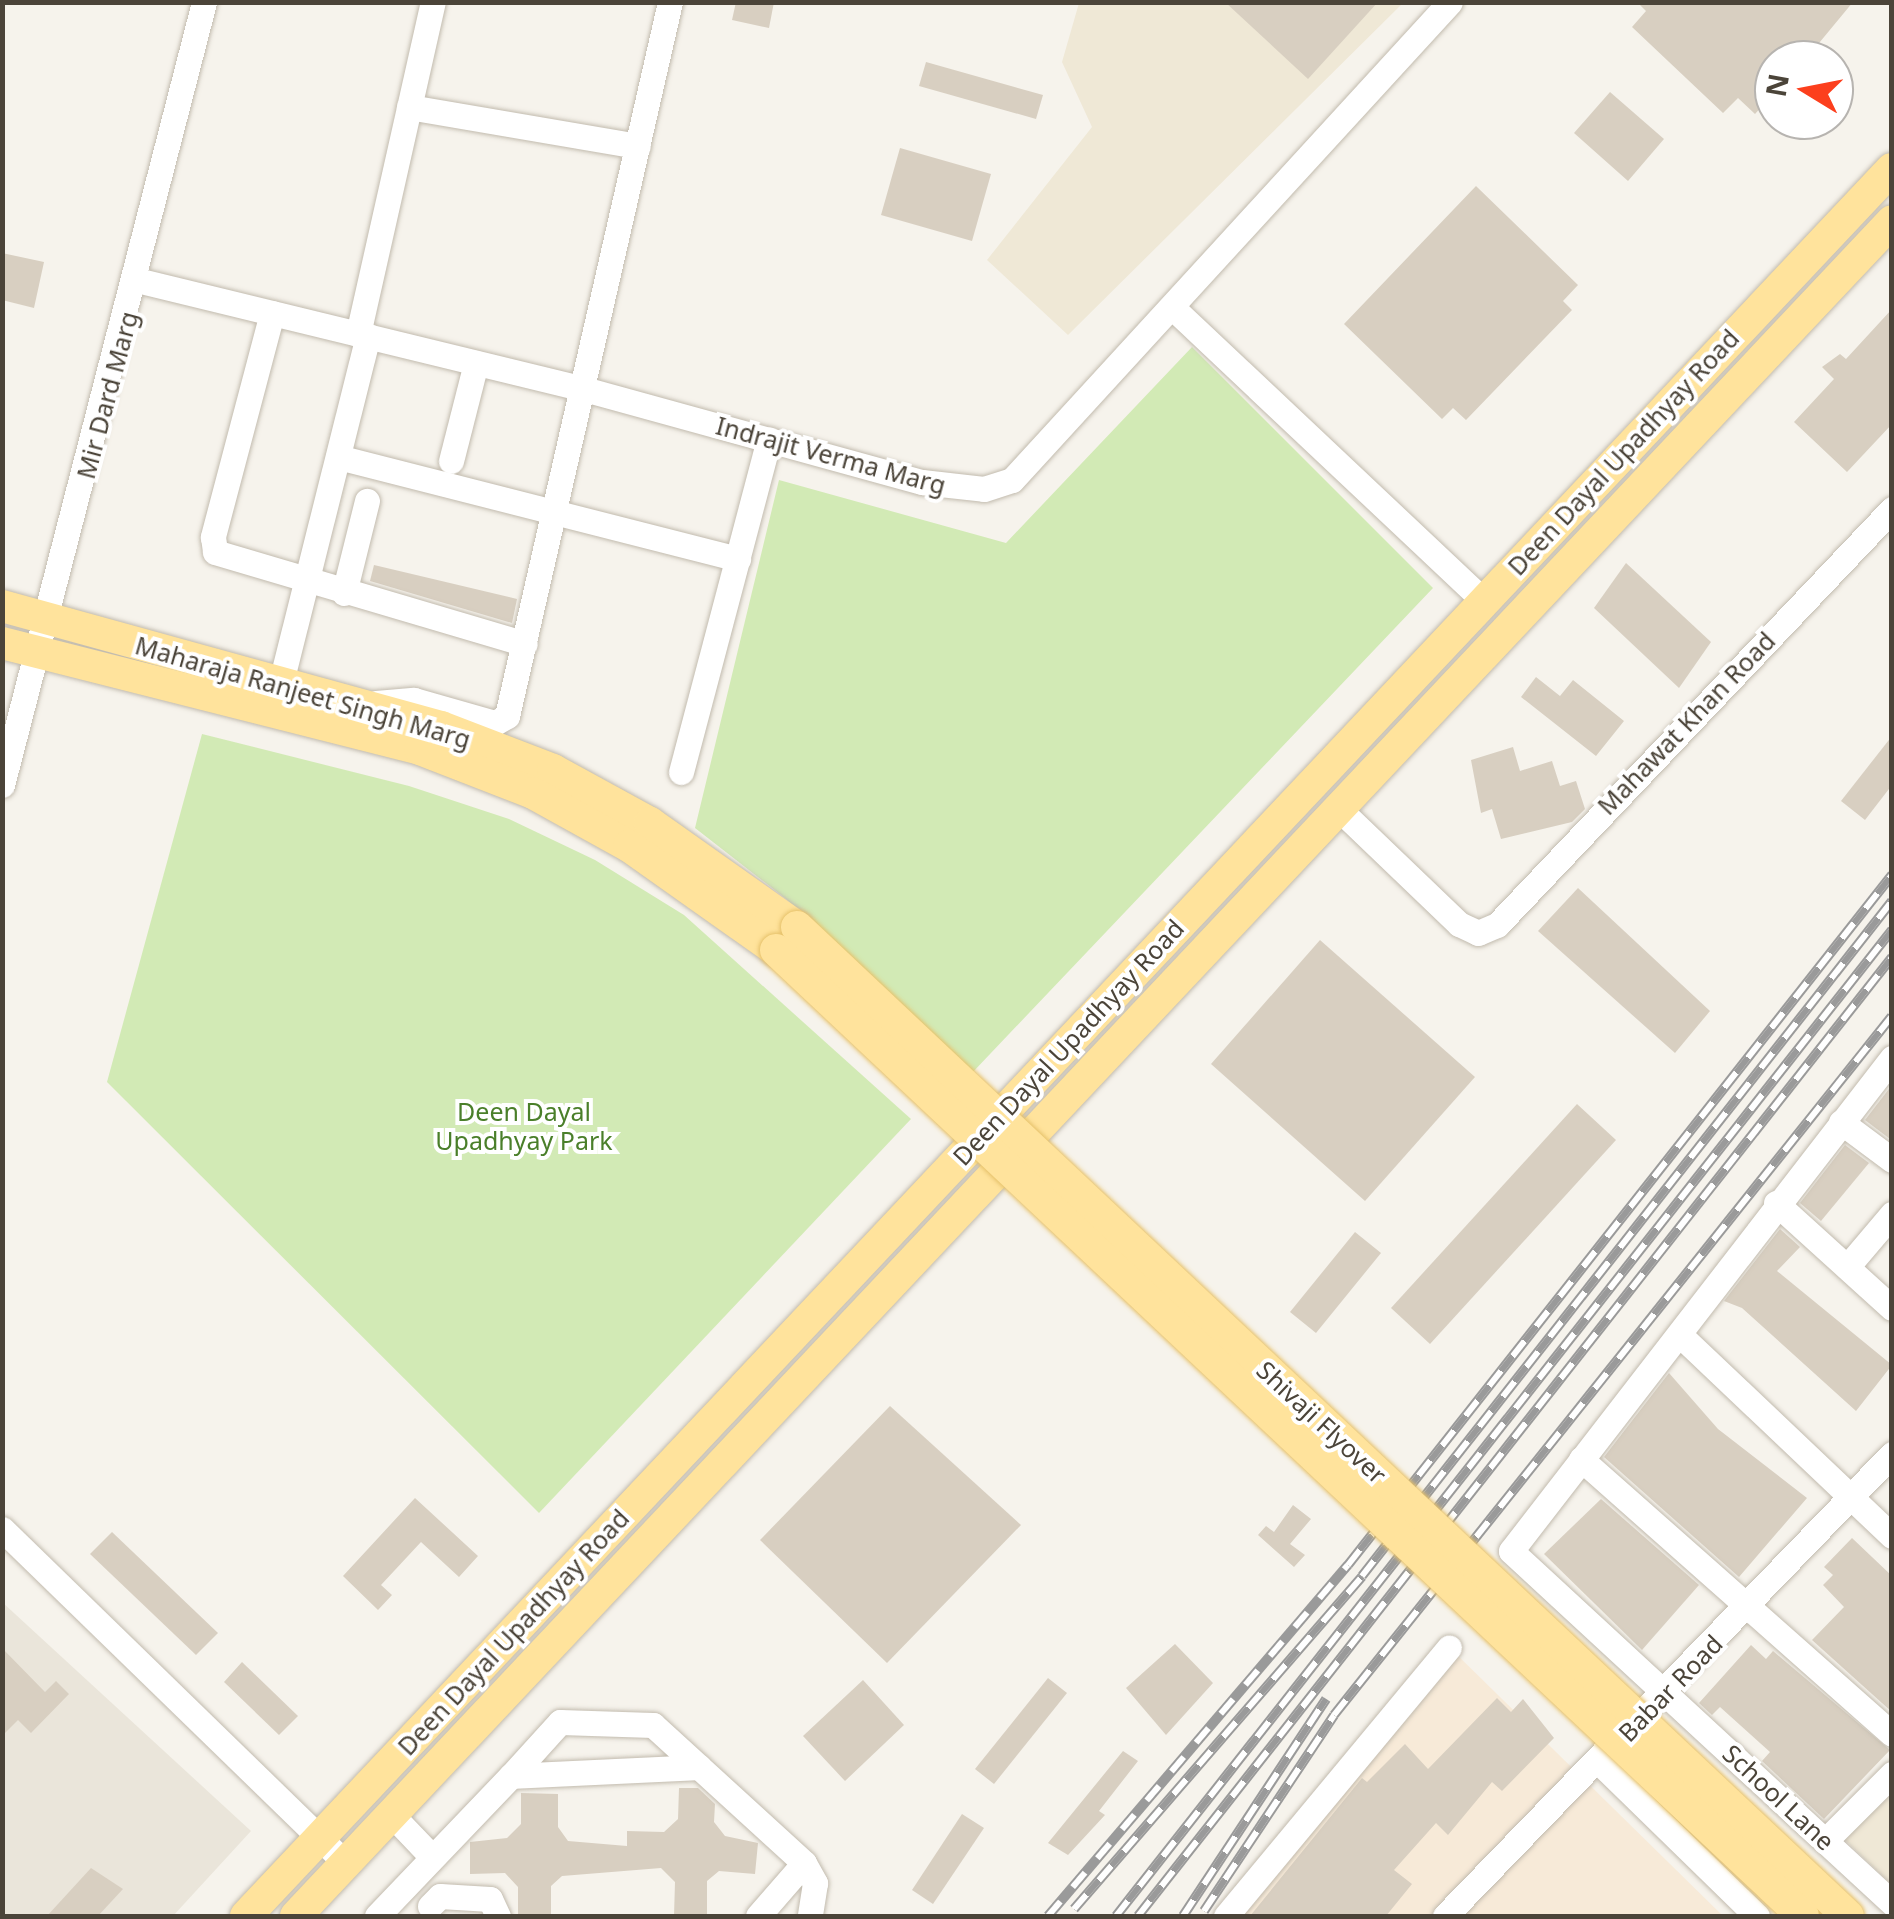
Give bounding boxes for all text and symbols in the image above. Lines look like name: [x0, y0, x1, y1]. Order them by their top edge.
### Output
north arrow: [1754, 40, 1854, 140]
text: N: [1756, 71, 1797, 100]
street label: Mir Dard Marg: [70, 308, 144, 482]
street label: Deen Dayal Upadhyay Road: [1501, 323, 1745, 581]
street label: Indrajit Verma Marg: [713, 410, 949, 500]
street label: Mahawat Khan Road: [1591, 625, 1781, 821]
street label: Maharaja Ranjeet Singh Marg: [132, 630, 474, 754]
street label: Deen Dayal Upadhyay Road: [946, 913, 1190, 1171]
park label: Deen Dayal Upadhyay Park: [435, 1097, 613, 1156]
street label: Shivaji Flyover: [1251, 1355, 1393, 1489]
street label: Deen Dayal Upadhyay Road: [391, 1503, 635, 1761]
street label: Babar Road: [1612, 1628, 1728, 1748]
street label: School Lane: [1717, 1738, 1841, 1856]

